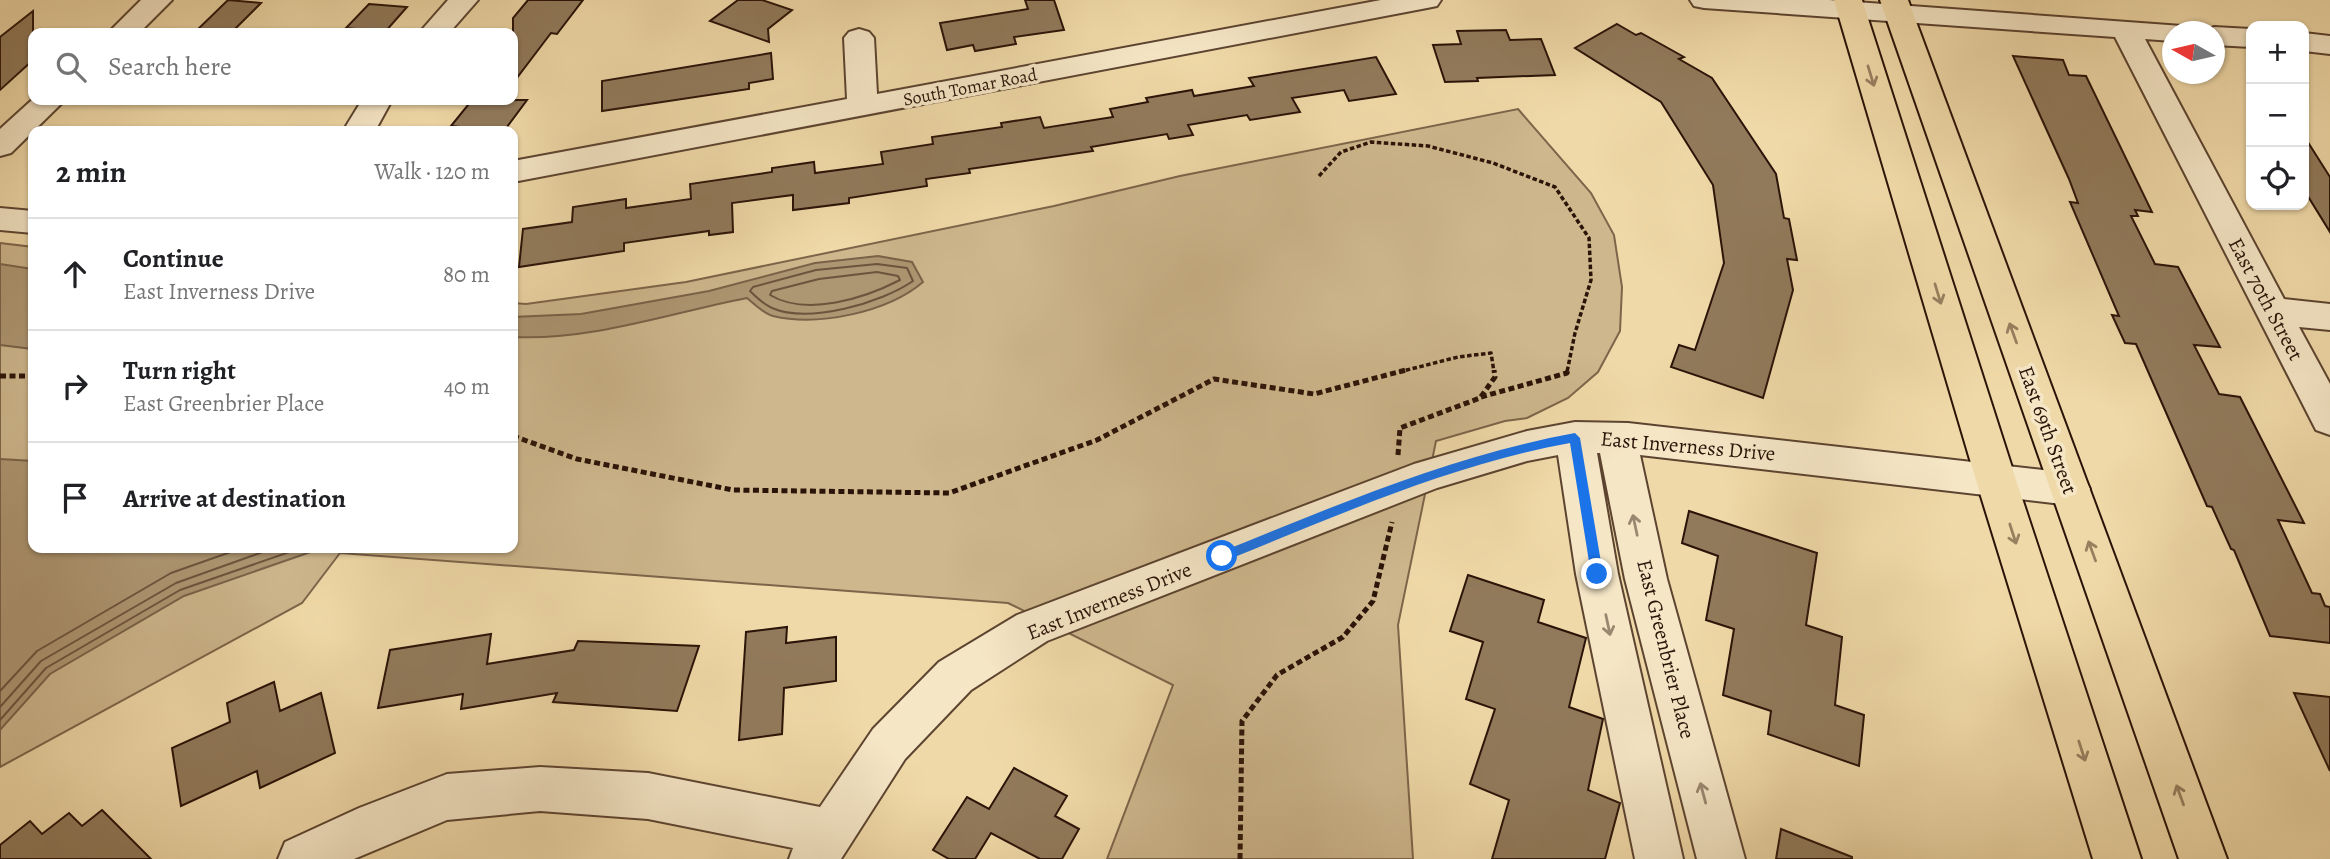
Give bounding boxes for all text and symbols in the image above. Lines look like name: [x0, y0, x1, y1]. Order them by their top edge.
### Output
north arrow: [2162, 21, 2225, 84]
map controls: [2246, 21, 2309, 210]
button: +: [2246, 21, 2309, 84]
search box: [28, 28, 518, 105]
icon: search: [52, 48, 90, 86]
text: Search here: [108, 49, 232, 84]
street label: South Tomar Road: [901, 62, 1039, 112]
one-way arrow: [1866, 65, 1879, 87]
button: −: [2246, 84, 2309, 147]
button: locate: [2246, 147, 2309, 210]
text: 2 min: [56, 152, 126, 192]
text: Walk · 120 m: [374, 156, 490, 187]
street label: East 70th Street: [2222, 233, 2310, 365]
text: Continue: [123, 241, 224, 276]
icon: ahead: [56, 255, 94, 293]
text: 80 m: [443, 259, 490, 290]
text: East Inverness Drive: [123, 276, 315, 307]
one-way arrow: [1933, 282, 1946, 304]
one-way arrow: [2006, 322, 2018, 344]
text: Turn right: [123, 353, 236, 388]
street label: East 69th Street: [2012, 362, 2084, 498]
icon: right: [56, 367, 94, 405]
text: 40 m: [444, 371, 490, 402]
text: East Greenbrier Place: [123, 388, 324, 419]
street label: East Inverness Drive: [1599, 424, 1777, 468]
icon: arrive: [56, 479, 94, 517]
text: Arrive at destination: [123, 481, 346, 516]
one-way arrow: [1628, 514, 1641, 537]
one-way arrow: [2008, 523, 2020, 545]
route start: [1206, 540, 1237, 571]
one-way arrow: [2085, 540, 2097, 562]
street label: East Inverness Drive: [1022, 555, 1196, 647]
street label: East Greenbrier Place: [1630, 556, 1702, 742]
route end: [1581, 558, 1612, 589]
one-way arrow: [1602, 613, 1615, 636]
one-way arrow: [2077, 740, 2090, 762]
one-way arrow: [1696, 782, 1709, 805]
one-way arrow: [2173, 784, 2185, 806]

